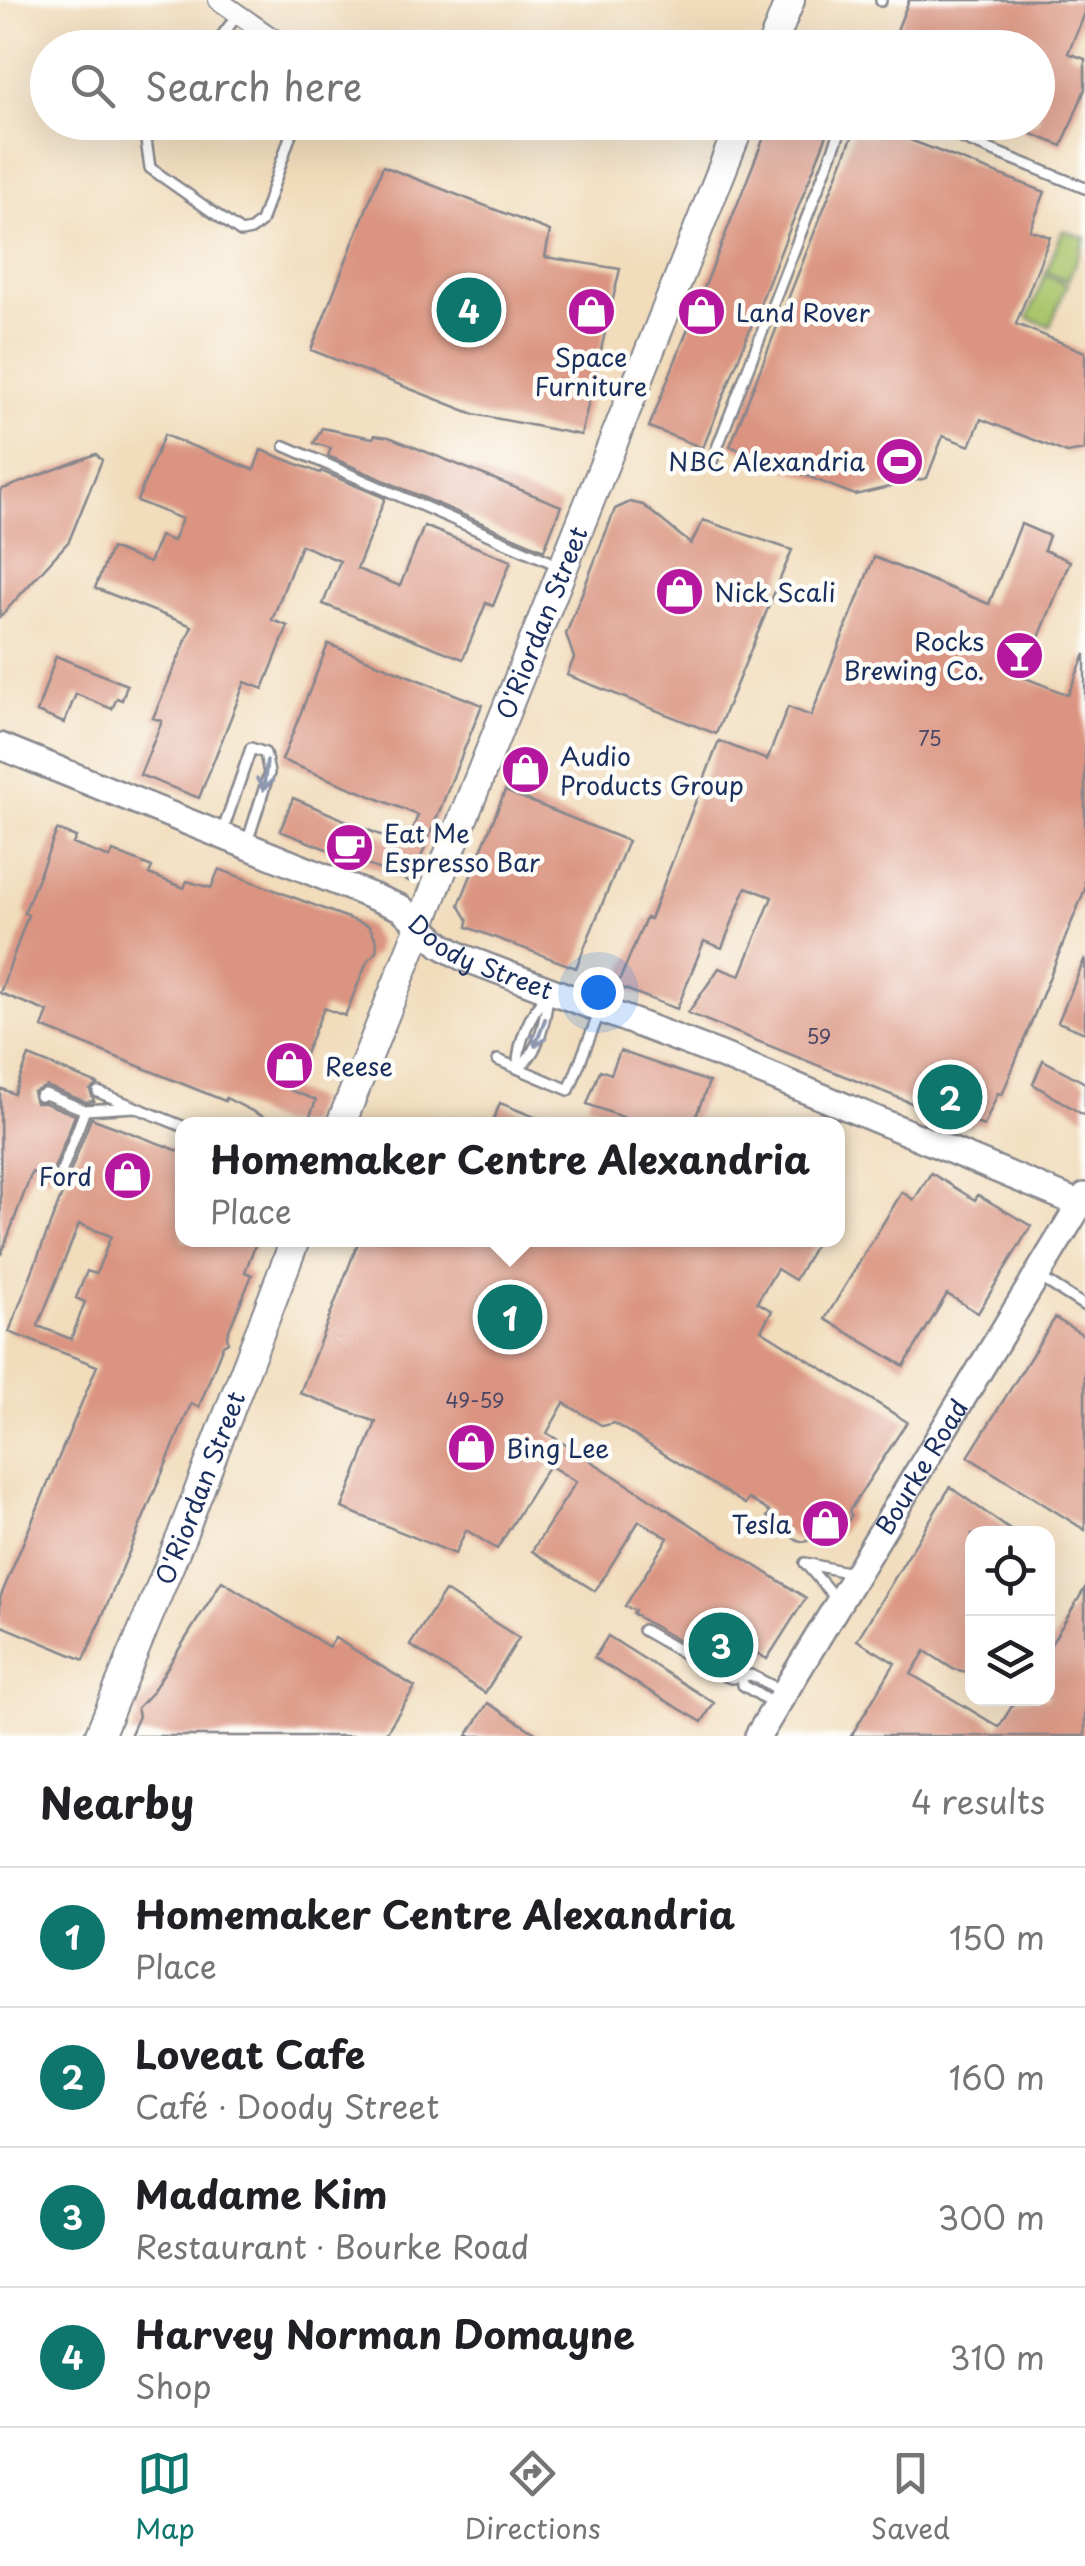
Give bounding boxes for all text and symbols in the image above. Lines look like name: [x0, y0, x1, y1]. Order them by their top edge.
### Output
search box: [30, 30, 1055, 140]
text: Search here: [145, 57, 362, 114]
icon: search: [65, 58, 120, 113]
pin: 4: [436, 272, 502, 348]
shop icon: Space Furniture: [565, 285, 617, 337]
shop icon: Land Rover: [675, 286, 727, 338]
place label: Land Rover: [736, 293, 870, 331]
place label: Space Furniture: [535, 338, 647, 405]
sports icon: NBC Alexandria: [874, 435, 926, 487]
place label: NBC Alexandria: [668, 442, 865, 480]
street label: O'Riordan Street: [486, 520, 597, 725]
shop icon: Nick Scali: [653, 566, 705, 618]
place label: Nick Scali: [714, 573, 836, 611]
place label: Rocks Brewing Co.: [843, 622, 984, 689]
bar icon: Rocks Brewing Co.: [993, 629, 1045, 681]
house number: 75: [918, 723, 942, 753]
place label: Audio Products Group: [560, 737, 744, 804]
shop icon: Audio Products Group: [499, 744, 551, 796]
one-way arrow: [255, 759, 274, 792]
place label: Eat Me Espresso Bar: [384, 814, 541, 881]
cafe icon: Eat Me Espresso Bar: [323, 821, 375, 873]
street label: Doody Street: [400, 905, 559, 1009]
your location: [573, 967, 624, 1018]
one-way arrow: [530, 1016, 548, 1047]
house number: 59: [807, 1021, 831, 1051]
shop icon: Reese: [264, 1040, 316, 1092]
place label: Reese: [325, 1047, 393, 1085]
pin: 2: [918, 1060, 982, 1134]
popup: [175, 1117, 845, 1247]
text: Homemaker Centre Alexandria: [210, 1130, 810, 1187]
shop icon: Ford: [101, 1150, 153, 1202]
place label: Ford: [38, 1157, 92, 1195]
text: Place: [210, 1187, 292, 1235]
pin: 1: [478, 1280, 542, 1354]
house number: 49-59: [445, 1385, 505, 1415]
street label: O'Riordan Street: [145, 1386, 254, 1590]
street label: Bourke Road: [865, 1391, 977, 1542]
shop icon: Bing Lee: [445, 1422, 497, 1474]
place label: Bing Lee: [506, 1429, 609, 1467]
shop icon: Tesla: [800, 1498, 852, 1550]
place label: Tesla: [732, 1505, 791, 1543]
map controls: [965, 1526, 1055, 1706]
button: locate: [965, 1526, 1055, 1616]
pin: 3: [688, 1608, 754, 1682]
button: layers: [965, 1616, 1055, 1706]
text: Nearby: [40, 1770, 194, 1833]
text: 4 results: [911, 1777, 1045, 1825]
text: Homemaker Centre Alexandria: [135, 1885, 735, 1942]
text: 1: [65, 1913, 80, 1961]
text: 150 m: [949, 1913, 1045, 1961]
text: Place: [135, 1942, 217, 1990]
text: Loveat Cafe: [135, 2025, 365, 2082]
text: 2: [61, 2053, 84, 2101]
text: 160 m: [949, 2053, 1045, 2101]
text: Café · Doody Street: [135, 2082, 439, 2130]
text: Madame Kim: [135, 2165, 387, 2222]
text: 3: [62, 2193, 83, 2241]
text: 300 m: [937, 2193, 1045, 2241]
text: Restaurant · Bourke Road: [135, 2222, 530, 2270]
text: Harvey Norman Domayne: [135, 2305, 635, 2362]
text: 4: [62, 2333, 83, 2381]
text: 310 m: [949, 2333, 1045, 2381]
text: Shop: [135, 2362, 212, 2410]
tab: Map: [135, 2446, 195, 2549]
tab: Directions: [465, 2446, 601, 2549]
tab: Saved: [871, 2446, 950, 2549]

